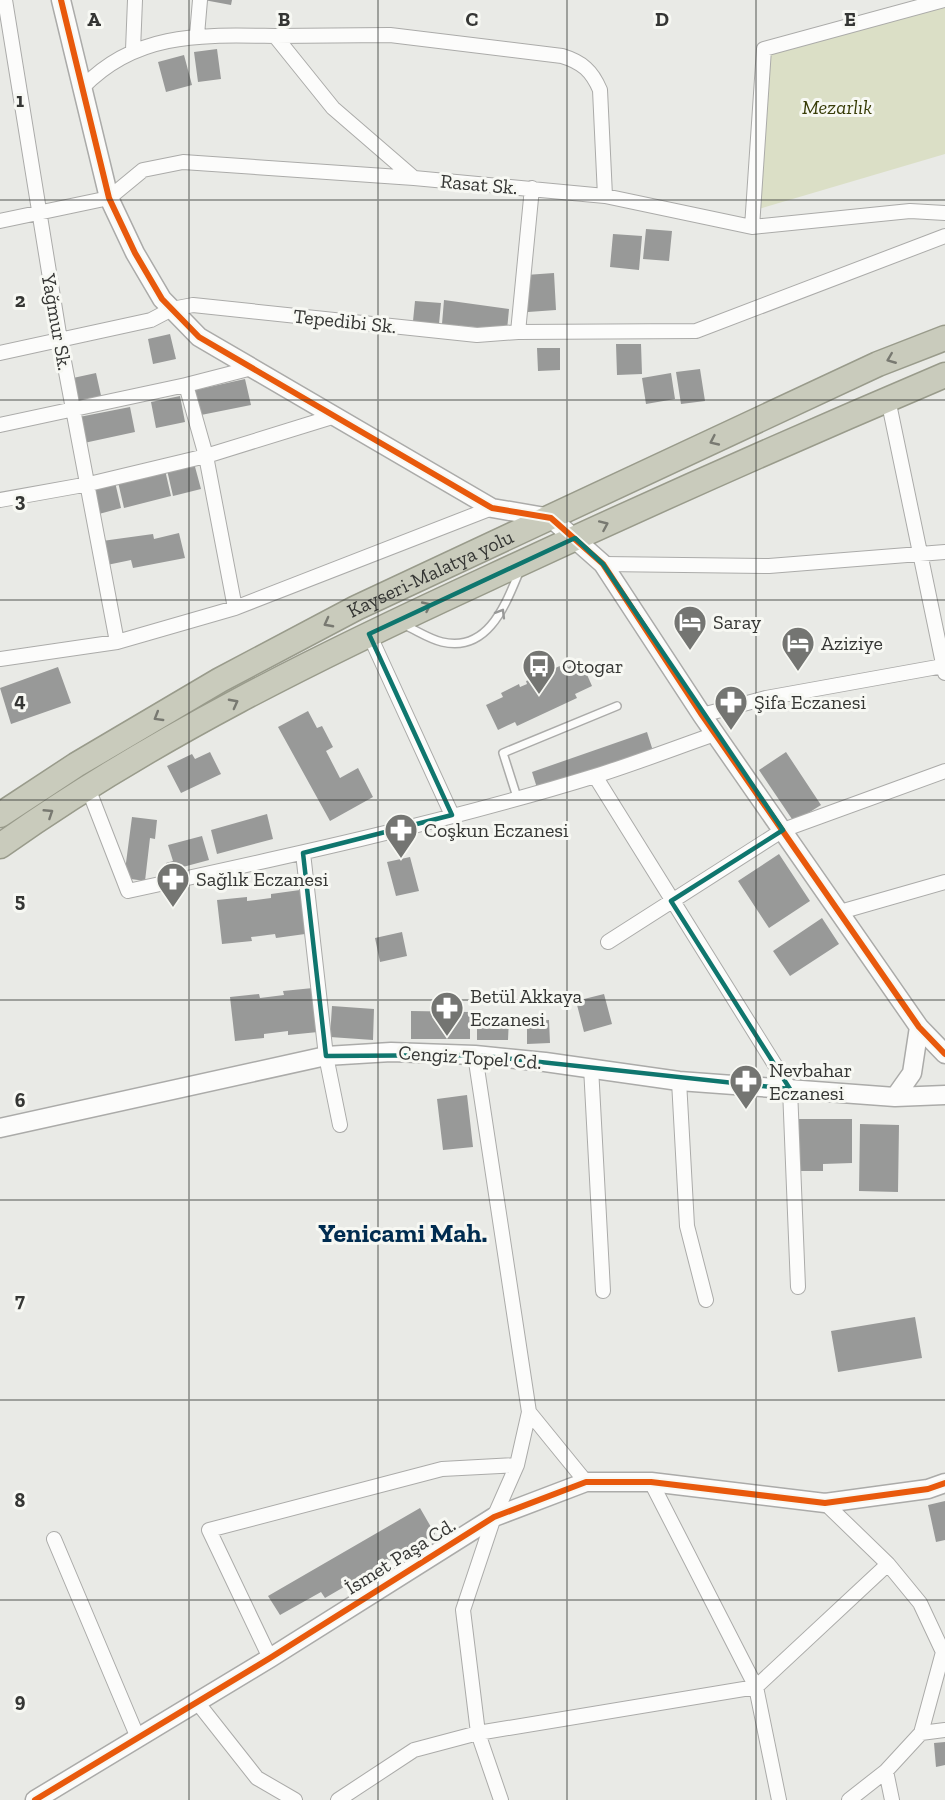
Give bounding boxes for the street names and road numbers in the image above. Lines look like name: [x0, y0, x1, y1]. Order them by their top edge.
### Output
street label: Rasat Sk.: [439, 169, 519, 199]
street label: Yağmur Sk.: [37, 271, 77, 372]
street label: Tepedibi Sk.: [292, 304, 398, 338]
street label: Kayseri-Malatya yolu: [343, 524, 517, 623]
street label: Cengiz Topel Cd.: [398, 1040, 542, 1074]
street label: İsmet Paşa Cd.: [340, 1512, 460, 1600]

